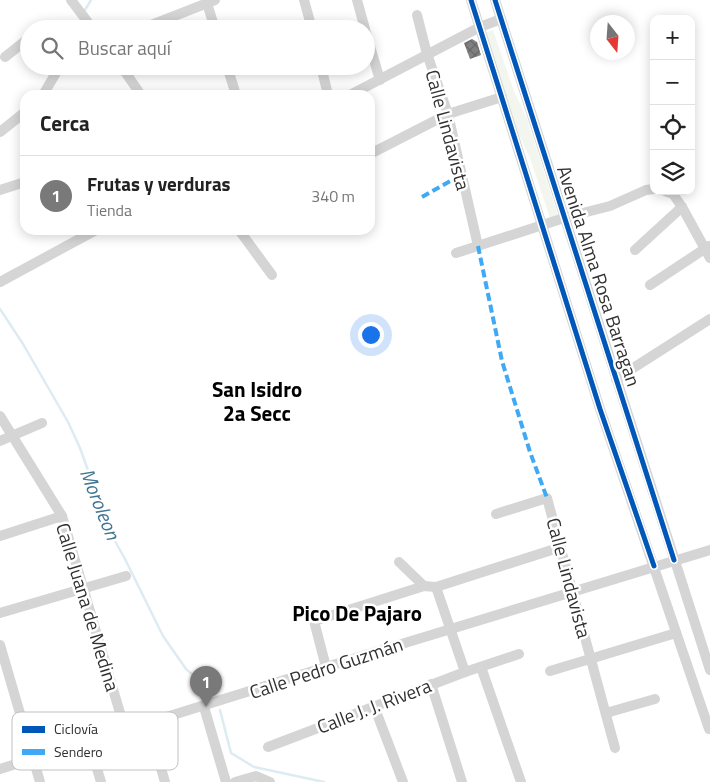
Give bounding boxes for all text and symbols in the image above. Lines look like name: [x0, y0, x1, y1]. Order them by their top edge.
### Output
north arrow: [590, 15, 635, 60]
map controls: [650, 15, 695, 195]
button: +: [650, 15, 695, 60]
search box: [20, 20, 375, 75]
text: Buscar aquí: [78, 33, 171, 62]
icon: search: [38, 34, 66, 62]
button: −: [650, 60, 695, 105]
street label: Calle Lindavista: [418, 66, 479, 194]
button: locate: [650, 105, 695, 150]
text: Cerca: [40, 107, 90, 139]
button: layers: [650, 150, 695, 195]
street label: Avenida Alma Rosa Barragan: [550, 162, 649, 390]
text: Frutas y verduras: [87, 169, 231, 198]
text: 1: [52, 184, 60, 208]
text: 340 m: [311, 184, 355, 208]
text: Tienda: [87, 198, 132, 222]
your location: [358, 322, 384, 348]
district label: San Isidro 2a Secc: [212, 373, 302, 429]
water label: Moroleon: [72, 463, 129, 545]
street label: Calle Lindavista: [539, 514, 600, 642]
street label: Calle Juana de Medina: [49, 519, 128, 695]
district label: Pico De Pajaro: [292, 597, 422, 629]
street label: Calle Pedro Guzmán: [245, 629, 406, 706]
pin: 1: [190, 666, 222, 707]
street label: Calle J. J. Rivera: [312, 670, 436, 741]
legend: [12, 712, 178, 770]
text: Ciclovía: [54, 718, 98, 739]
text: Sendero: [54, 741, 103, 762]

